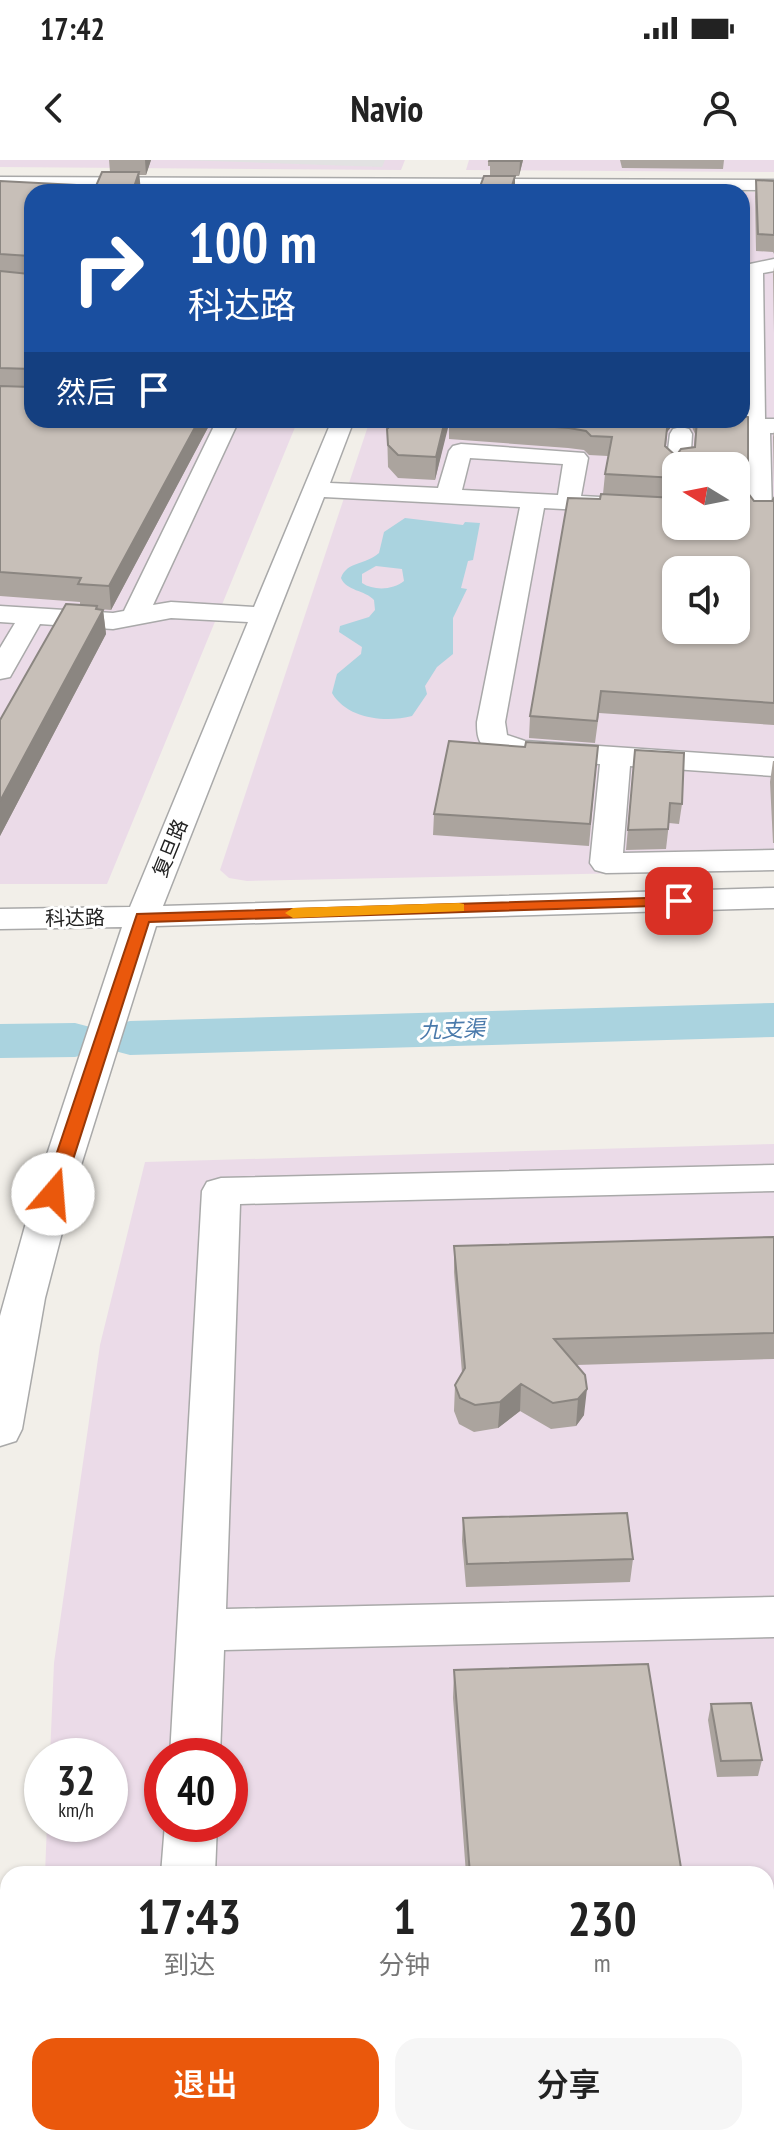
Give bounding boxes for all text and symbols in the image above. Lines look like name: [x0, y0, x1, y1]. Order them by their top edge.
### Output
text: 17:42: [40, 9, 105, 48]
text: Navio: [351, 85, 423, 132]
icon: back: [32, 86, 76, 130]
icon: person: [698, 86, 742, 130]
text: 100 m: [188, 206, 317, 278]
icon: right: [56, 216, 160, 320]
text: 科达路: [188, 281, 296, 328]
icon: arrive: [132, 368, 176, 412]
text: 然后: [56, 372, 116, 411]
north arrow: [662, 452, 750, 540]
map controls: [662, 452, 750, 644]
button: sound: [662, 556, 750, 644]
street label: 复旦路: [147, 815, 193, 881]
pin: [645, 867, 713, 935]
icon: arrive: [657, 879, 701, 923]
street label: 科达路: [45, 904, 105, 932]
water label: 九支渠: [419, 1014, 488, 1044]
position arrow: [11, 1152, 95, 1236]
speed limit sign: 40: [144, 1738, 248, 1842]
text: 32: [57, 1754, 95, 1806]
text: km/h: [58, 1797, 94, 1823]
text: 17:43: [137, 1885, 241, 1947]
text: 1: [393, 1885, 416, 1947]
text: 230: [568, 1887, 637, 1949]
text: m: [594, 1946, 611, 1979]
text: 到达: [163, 1948, 215, 1981]
text: 分钟: [378, 1948, 431, 1981]
button: 退出: [32, 2038, 379, 2130]
button: 分享: [395, 2038, 742, 2130]

